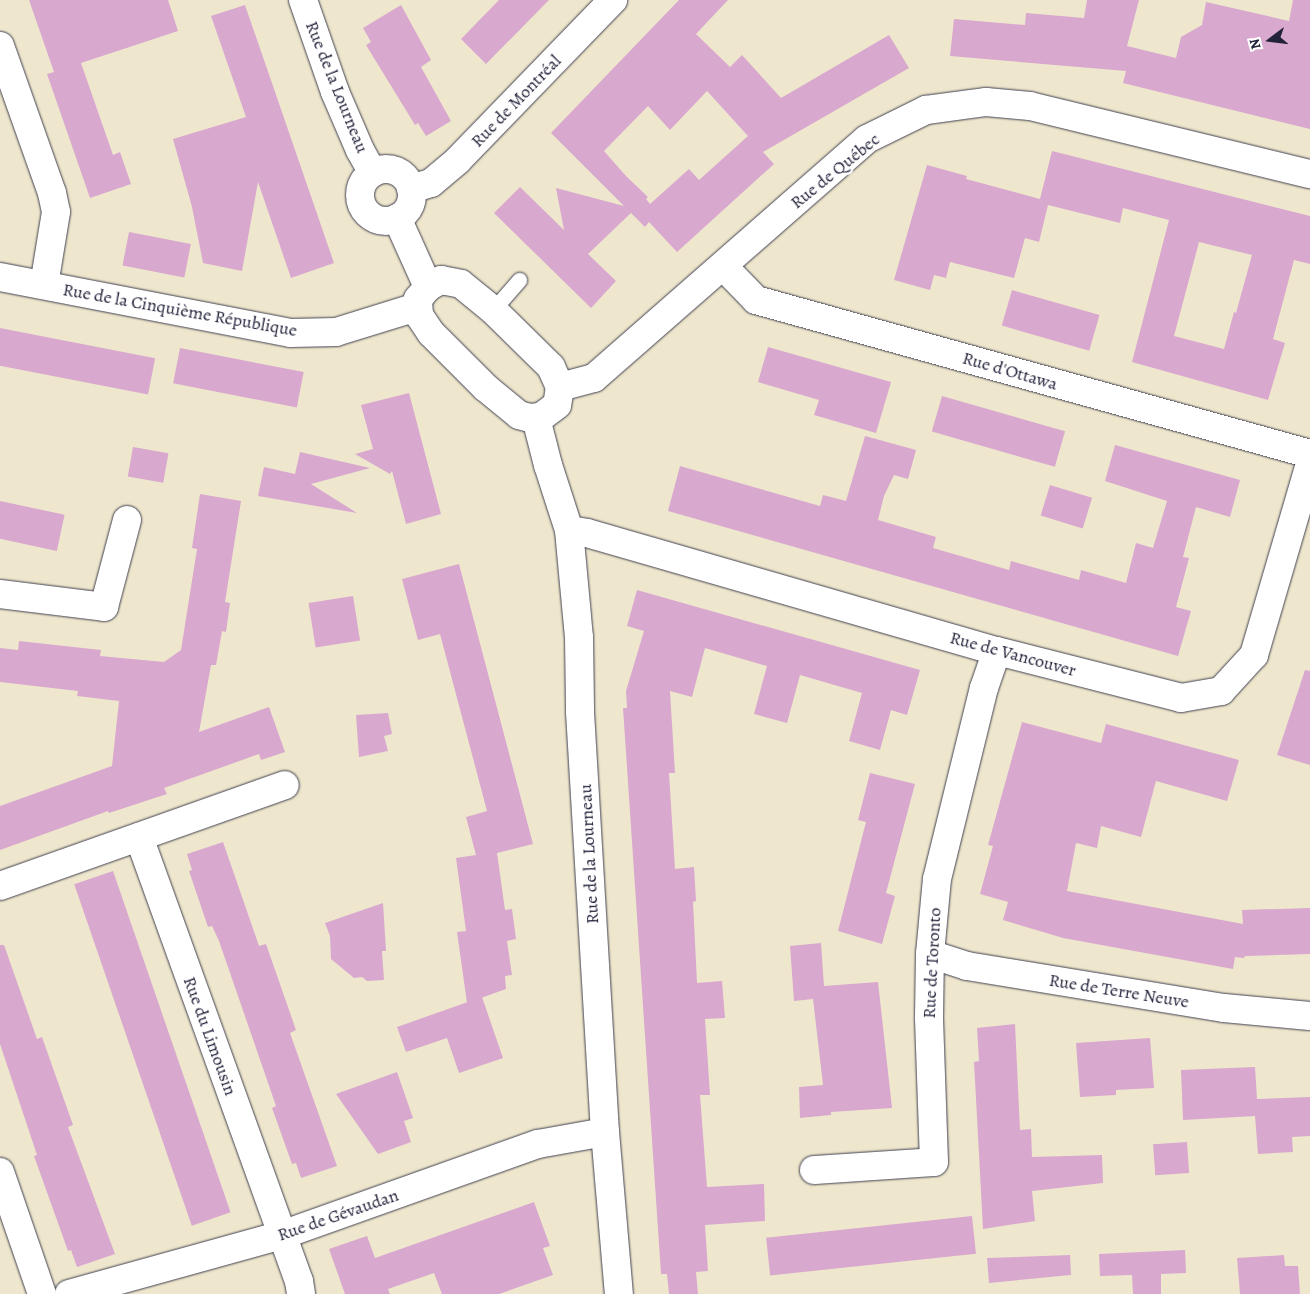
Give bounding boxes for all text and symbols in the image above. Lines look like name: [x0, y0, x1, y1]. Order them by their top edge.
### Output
north arrow: [1245, 15, 1295, 65]
street label: Rue de la Lourneau: [301, 18, 373, 156]
text: N: [1245, 37, 1266, 51]
street label: Rue de Montréal: [466, 50, 566, 152]
street label: Rue de Québec: [786, 129, 884, 213]
street label: Rue de la Cinquième République: [61, 279, 299, 341]
street label: Rue d'Ottawa: [960, 347, 1060, 395]
street label: Rue de Vancouver: [948, 627, 1078, 681]
street label: Rue de la Lourneau: [575, 783, 603, 925]
street label: Rue de Toronto: [918, 907, 946, 1019]
street label: Rue de Terre Neuve: [1048, 969, 1190, 1013]
street label: Rue du Limousin: [179, 974, 241, 1098]
street label: Rue de Gévaudan: [275, 1184, 401, 1246]

